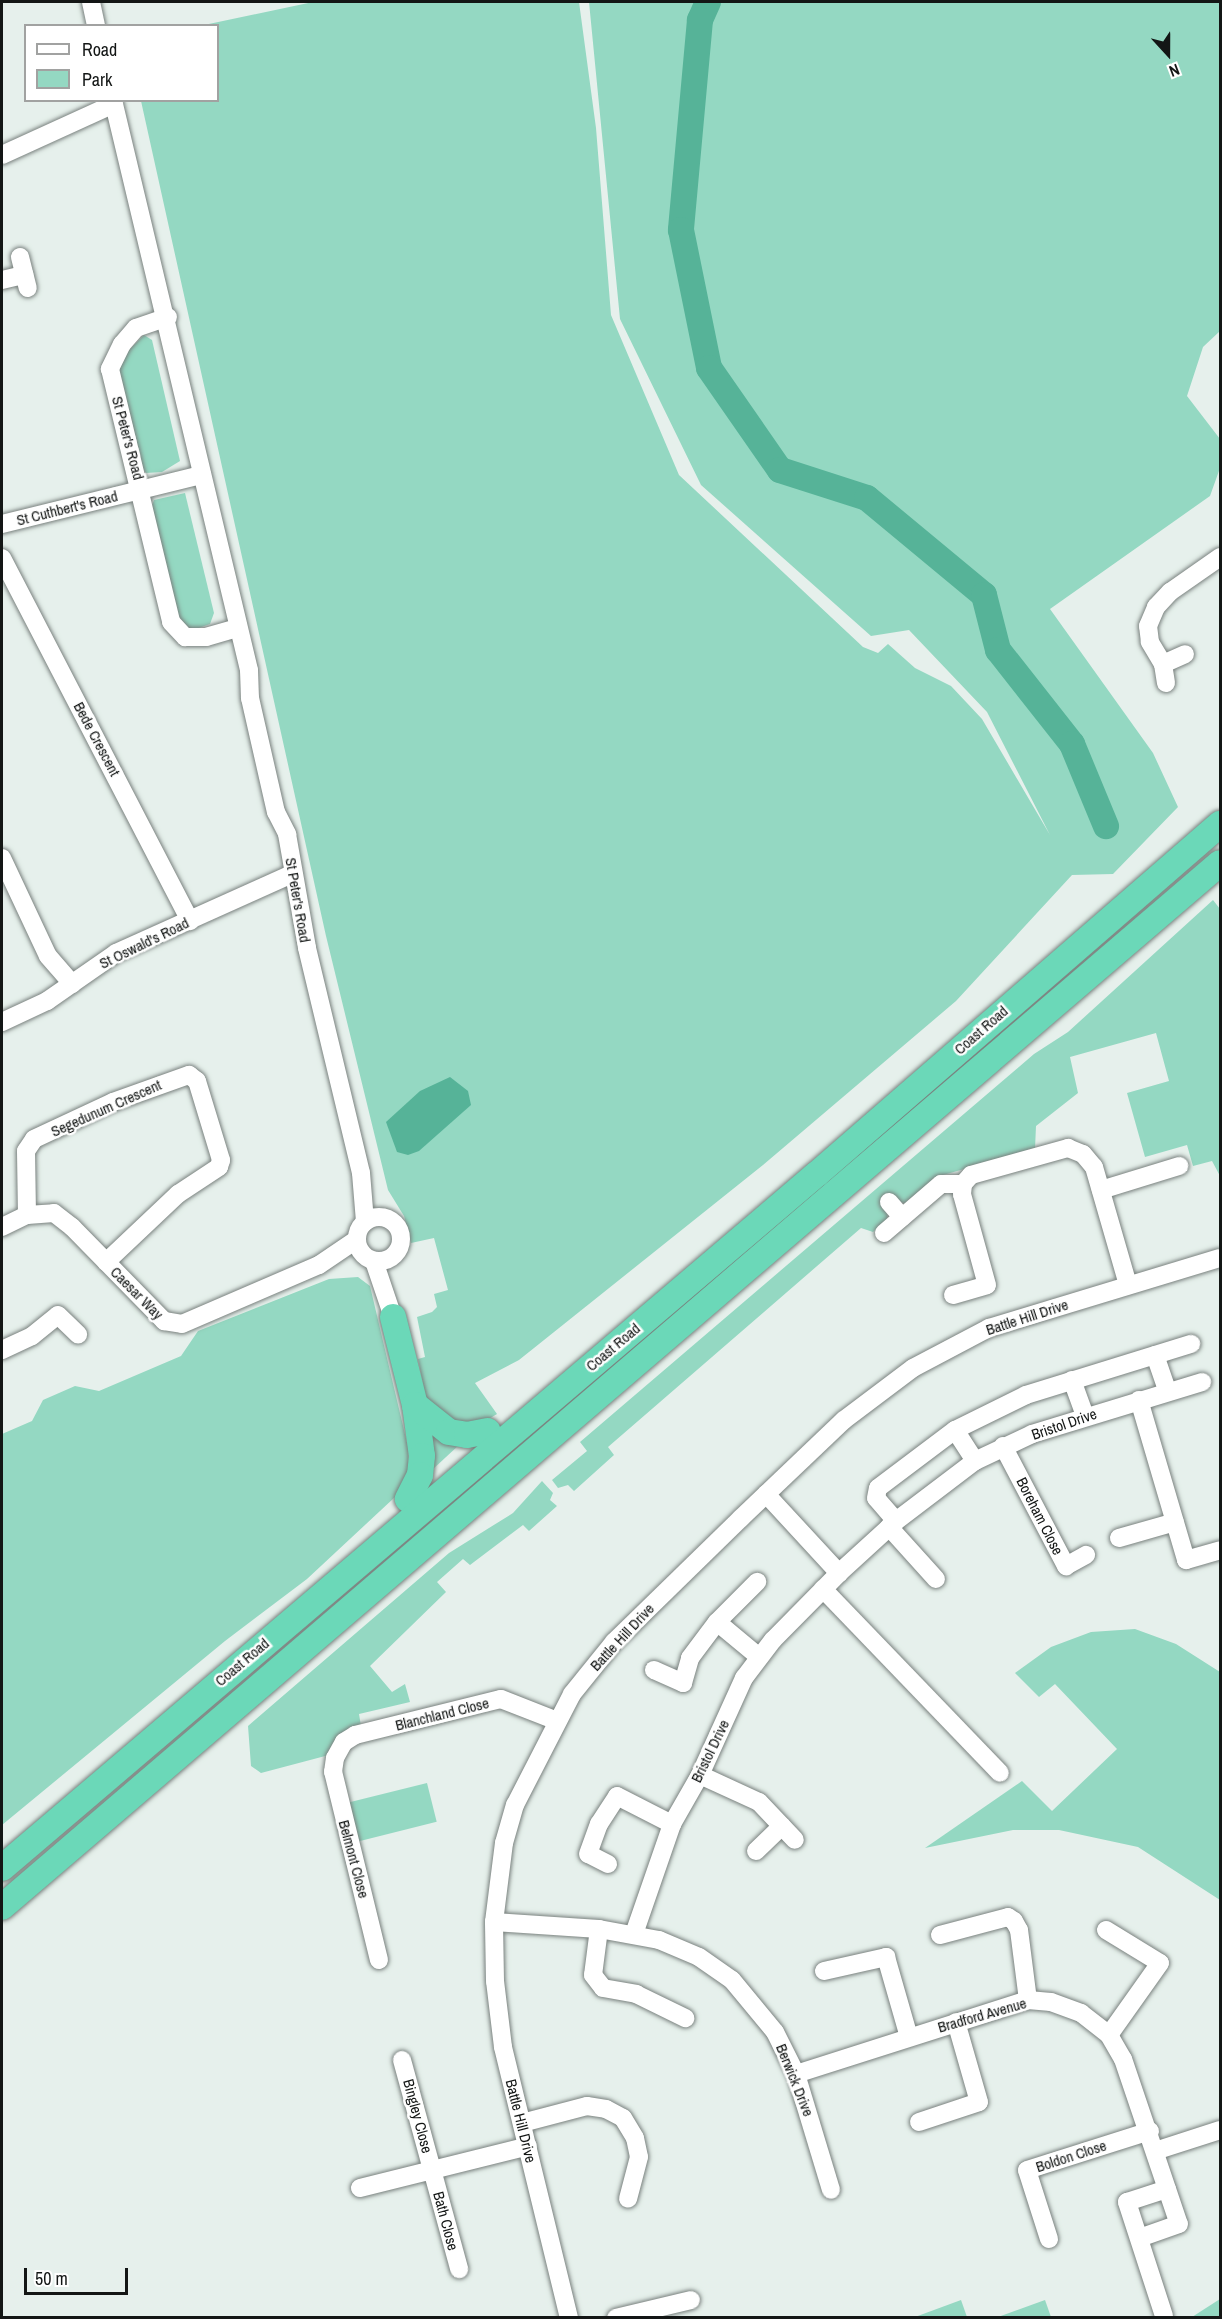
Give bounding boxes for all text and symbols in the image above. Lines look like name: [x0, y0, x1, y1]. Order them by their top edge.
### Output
legend: [24, 24, 219, 102]
north arrow: [1138, 24, 1198, 84]
text: Road: [82, 37, 117, 62]
text: N: [1166, 59, 1183, 83]
text: Park: [82, 67, 112, 92]
street label: St Peter's Road: [108, 394, 148, 482]
street label: St Cuthbert's Road: [15, 487, 119, 529]
street label: Bede Crescent: [70, 699, 124, 779]
street label: St Peter's Road: [282, 856, 314, 944]
street label: St Oswald's Road: [96, 914, 192, 972]
street label: Coast Road: [951, 1002, 1011, 1058]
street label: Segedunum Crescent: [48, 1076, 164, 1140]
street label: Caesar Way: [107, 1263, 167, 1323]
street label: Battle Hill Drive: [984, 1295, 1070, 1339]
street label: Coast Road: [582, 1319, 644, 1375]
street label: Bristol Drive: [1029, 1404, 1099, 1444]
street label: Boreham Close: [1013, 1474, 1067, 1558]
street label: Battle Hill Drive: [586, 1600, 658, 1674]
street label: Coast Road: [211, 1634, 273, 1690]
street label: Blanchland Close: [393, 1694, 491, 1734]
street label: Bristol Drive: [687, 1717, 733, 1785]
street label: Belmont Close: [335, 1818, 373, 1900]
street label: Bradford Avenue: [935, 1994, 1029, 2036]
street label: Berwick Drive: [772, 2041, 818, 2119]
street label: Bingley Close: [399, 2077, 437, 2155]
street label: Battle Hill Drive: [502, 2077, 540, 2165]
street label: Boldon Close: [1033, 2136, 1109, 2176]
street label: Bath Close: [430, 2190, 462, 2252]
scale bar: [27, 2256, 130, 2294]
text: 50 m: [35, 2266, 68, 2291]

